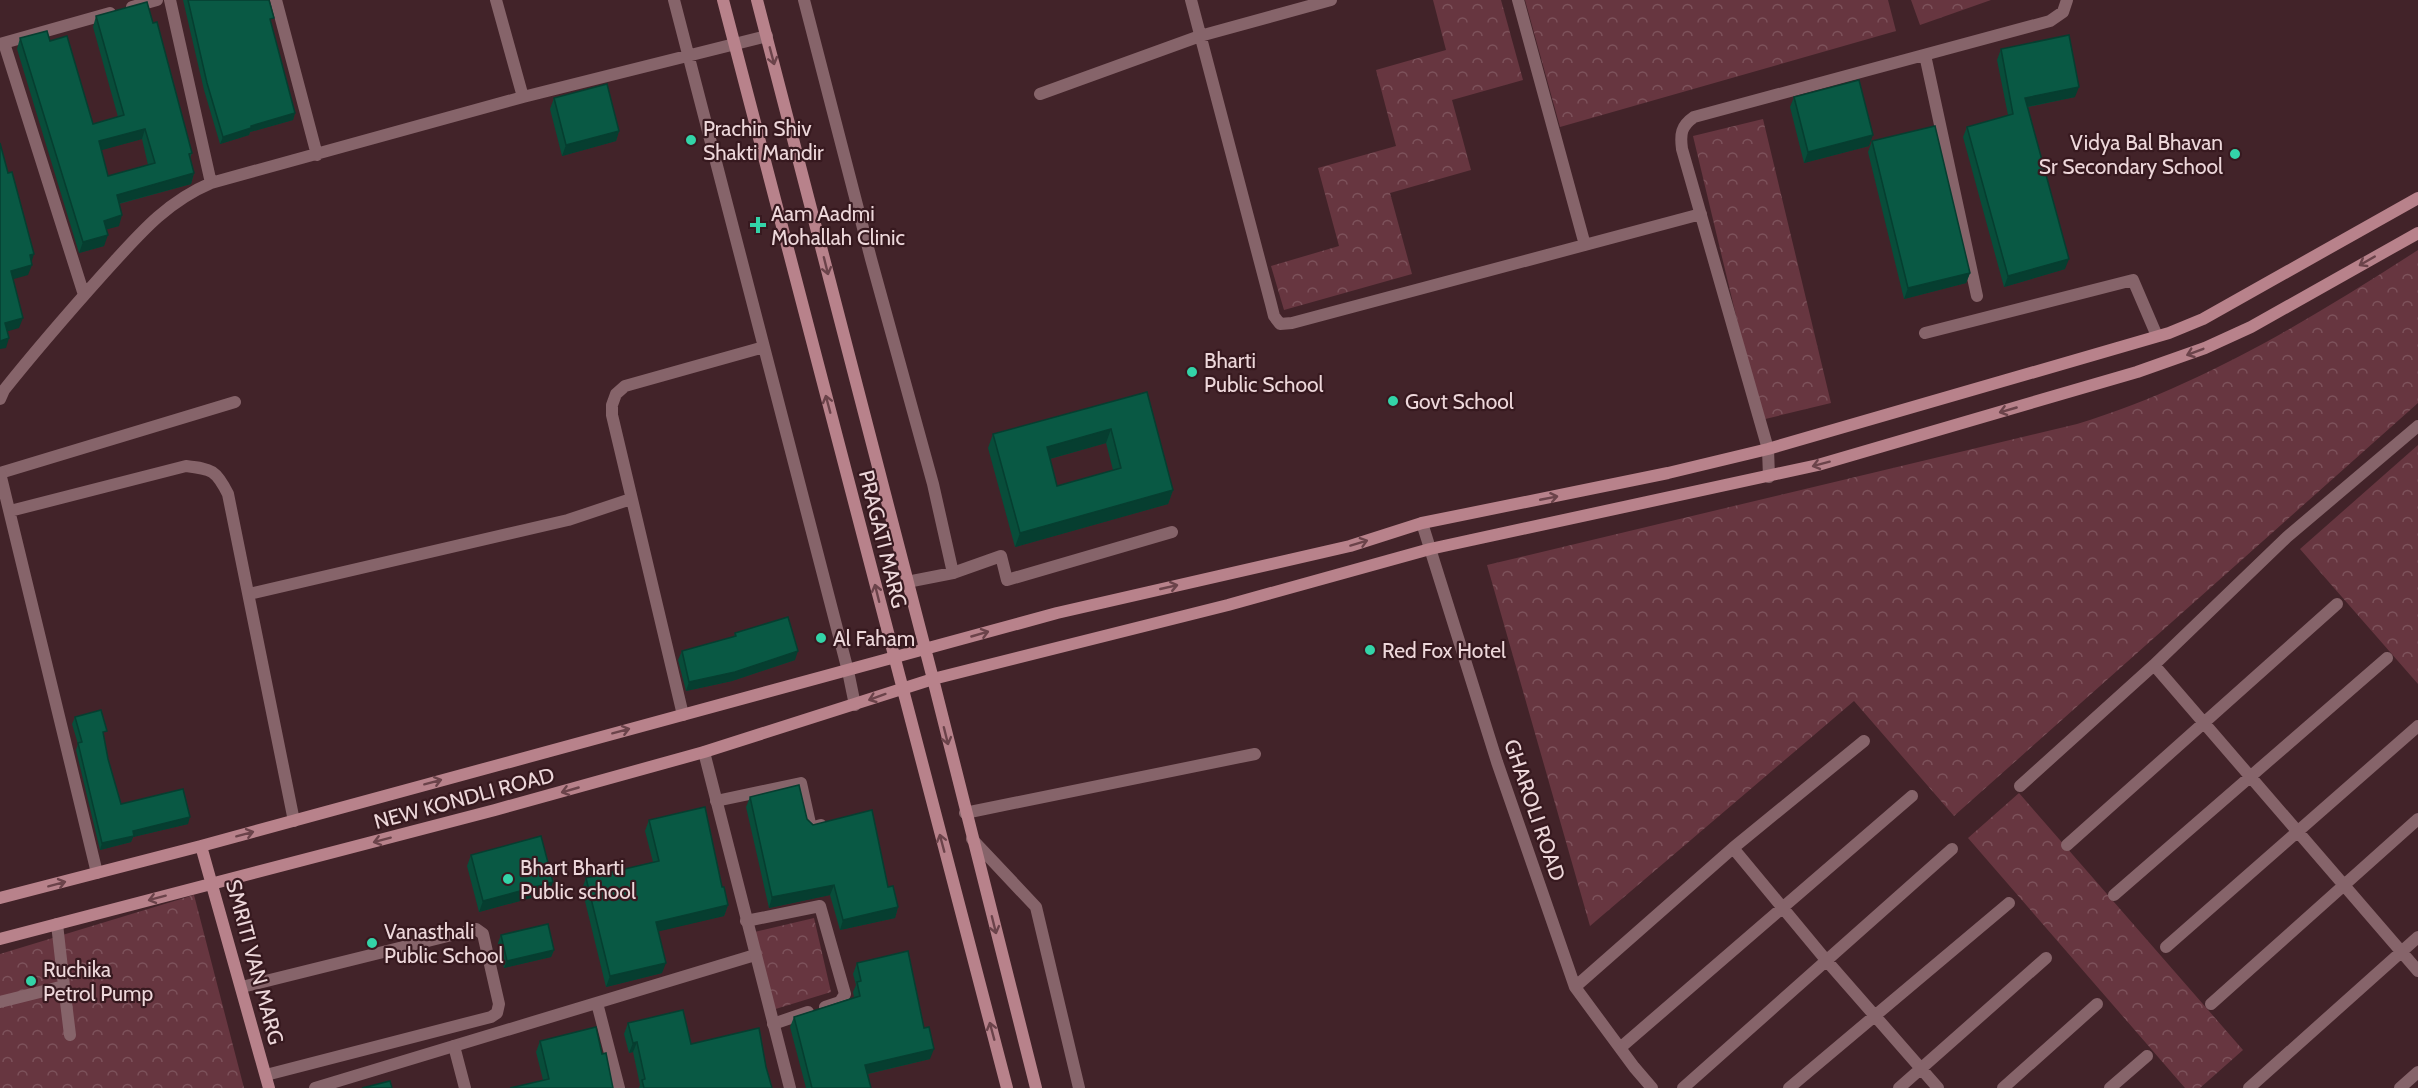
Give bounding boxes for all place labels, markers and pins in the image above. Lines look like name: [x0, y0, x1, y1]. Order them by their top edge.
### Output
place label: Prachin Shiv Shakti Mandir: [703, 116, 824, 165]
place label: Vidya Bal Bhavan Sr Secondary School: [2039, 130, 2223, 179]
marker: Prachin Shiv Shakti Mandir: [684, 133, 698, 147]
marker: Vidya Bal Bhavan Sr Secondary School: [2228, 147, 2242, 161]
place label: Aam Aadmi Mohallah Clinic: [771, 201, 905, 250]
marker: Aam Aadmi Mohallah Clinic: [749, 216, 767, 234]
place label: Bharti Public School: [1204, 348, 1323, 397]
marker: Bharti Public School: [1185, 365, 1199, 379]
place label: Govt School: [1405, 389, 1514, 414]
marker: Govt School: [1386, 394, 1400, 408]
place label: Al Faham: [833, 626, 915, 651]
marker: Al Faham: [814, 631, 828, 645]
place label: Red Fox Hotel: [1382, 638, 1506, 663]
marker: Red Fox Hotel: [1363, 643, 1377, 657]
place label: Bhart Bharti Public school: [520, 855, 636, 904]
marker: Bhart Bharti Public school: [501, 872, 515, 886]
place label: Vanasthali Public School: [384, 919, 503, 968]
marker: Vanasthali Public School: [365, 936, 379, 950]
place label: Ruchika Petrol Pump: [43, 957, 153, 1006]
marker: Ruchika Petrol Pump: [24, 974, 38, 988]

